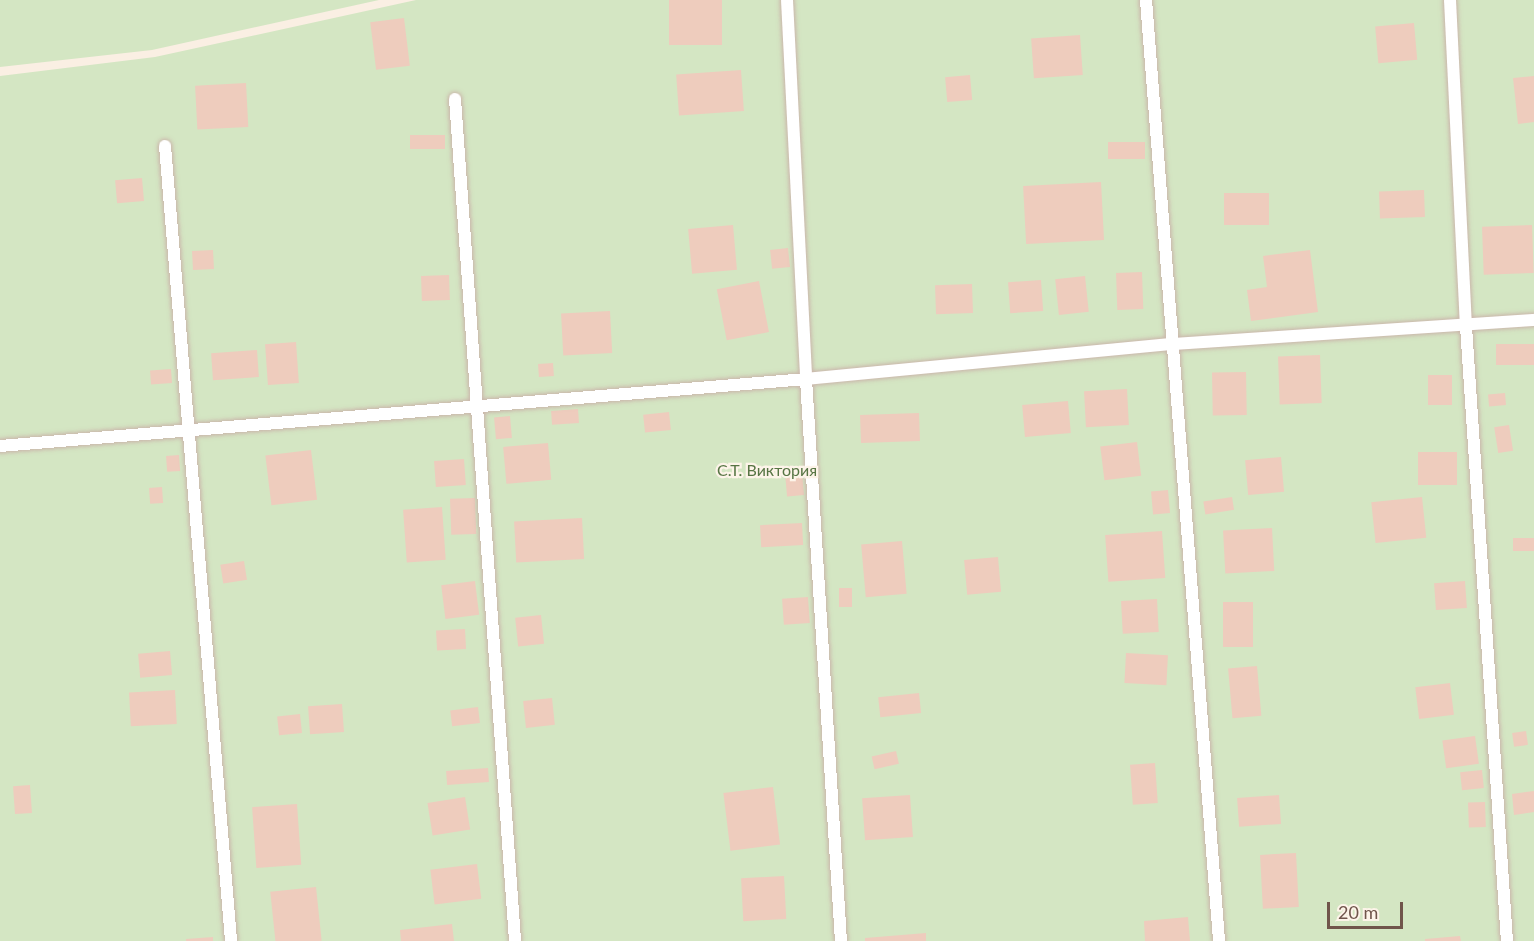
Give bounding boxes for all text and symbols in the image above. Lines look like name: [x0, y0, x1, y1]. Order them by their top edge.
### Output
park label: С.Т. Виктория: [717, 460, 817, 480]
scale bar: [1330, 890, 1406, 928]
text: 20 m: [1338, 901, 1378, 923]

